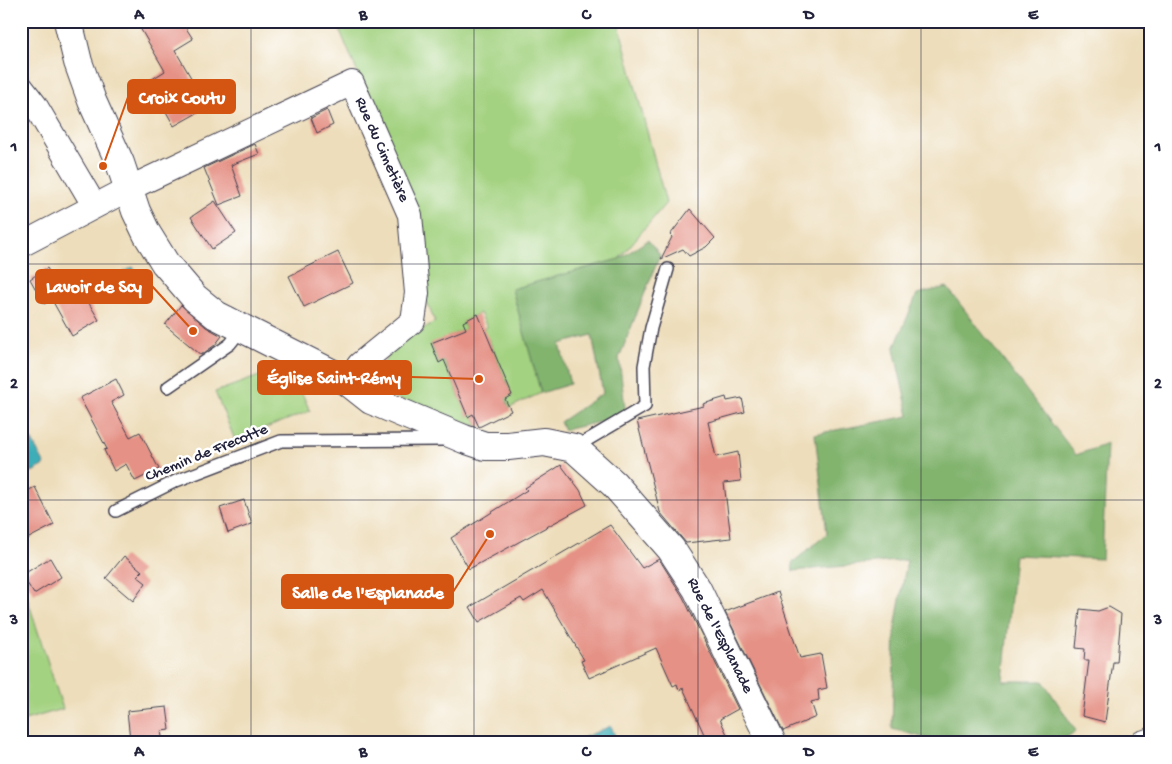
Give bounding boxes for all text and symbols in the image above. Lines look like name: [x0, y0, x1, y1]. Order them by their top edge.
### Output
text: A: [133, 7, 145, 26]
text: B: [358, 7, 368, 26]
text: C: [581, 7, 592, 26]
text: D: [802, 7, 815, 26]
text: E: [1028, 7, 1039, 26]
callout: Croix Coutu: [128, 80, 235, 113]
text: Croix Coutu: [138, 89, 226, 110]
street label: Rue du Cimetière: [349, 95, 413, 206]
text: 1: [10, 139, 17, 158]
text: 1: [1154, 139, 1161, 158]
callout: Lavoir de Scy: [36, 270, 152, 303]
text: Lavoir de Scy: [46, 278, 142, 299]
callout: Église Saint-Rémy: [258, 361, 411, 394]
text: Église Saint-Rémy: [267, 368, 401, 390]
text: 2: [10, 376, 18, 395]
text: 2: [1154, 376, 1162, 395]
street label: Chemin de Frecotte: [143, 420, 272, 487]
callout: Salle de l'Esplanade: [282, 575, 453, 608]
street label: Rue de l'Esplanade: [682, 575, 757, 698]
text: Salle de l'Esplanade: [292, 584, 444, 605]
text: 3: [9, 612, 18, 631]
text: 3: [1153, 612, 1162, 631]
text: A: [133, 744, 145, 763]
text: B: [358, 744, 368, 763]
text: C: [581, 744, 592, 763]
text: D: [802, 744, 815, 763]
text: E: [1028, 744, 1039, 763]

